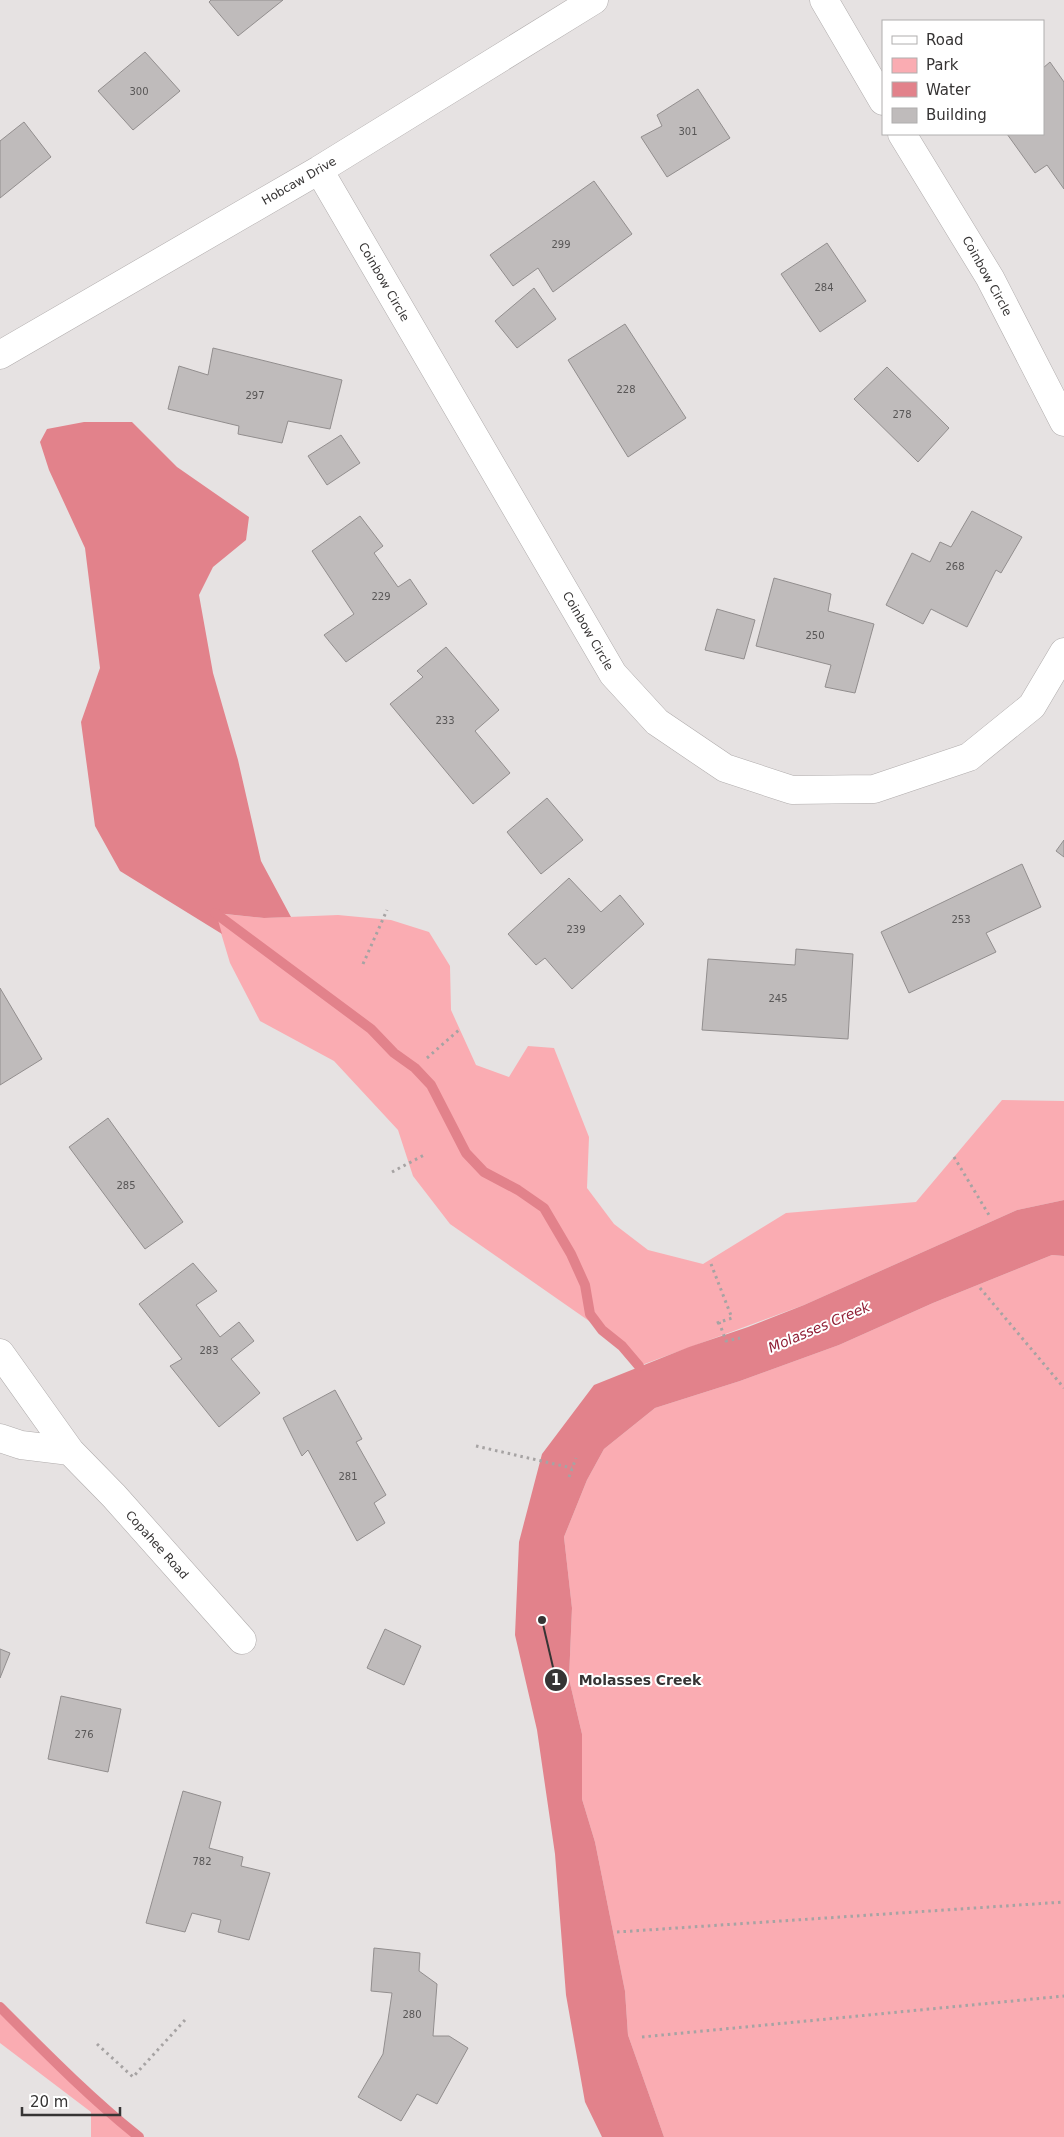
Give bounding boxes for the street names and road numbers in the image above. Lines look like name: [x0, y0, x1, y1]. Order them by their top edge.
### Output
street label: Hobcaw Drive: [259, 154, 339, 208]
street label: Coinbow Circle: [959, 234, 1015, 318]
street label: Coinbow Circle: [356, 240, 412, 324]
street label: Coinbow Circle: [560, 589, 616, 673]
street label: Copahee Road: [123, 1508, 191, 1582]

